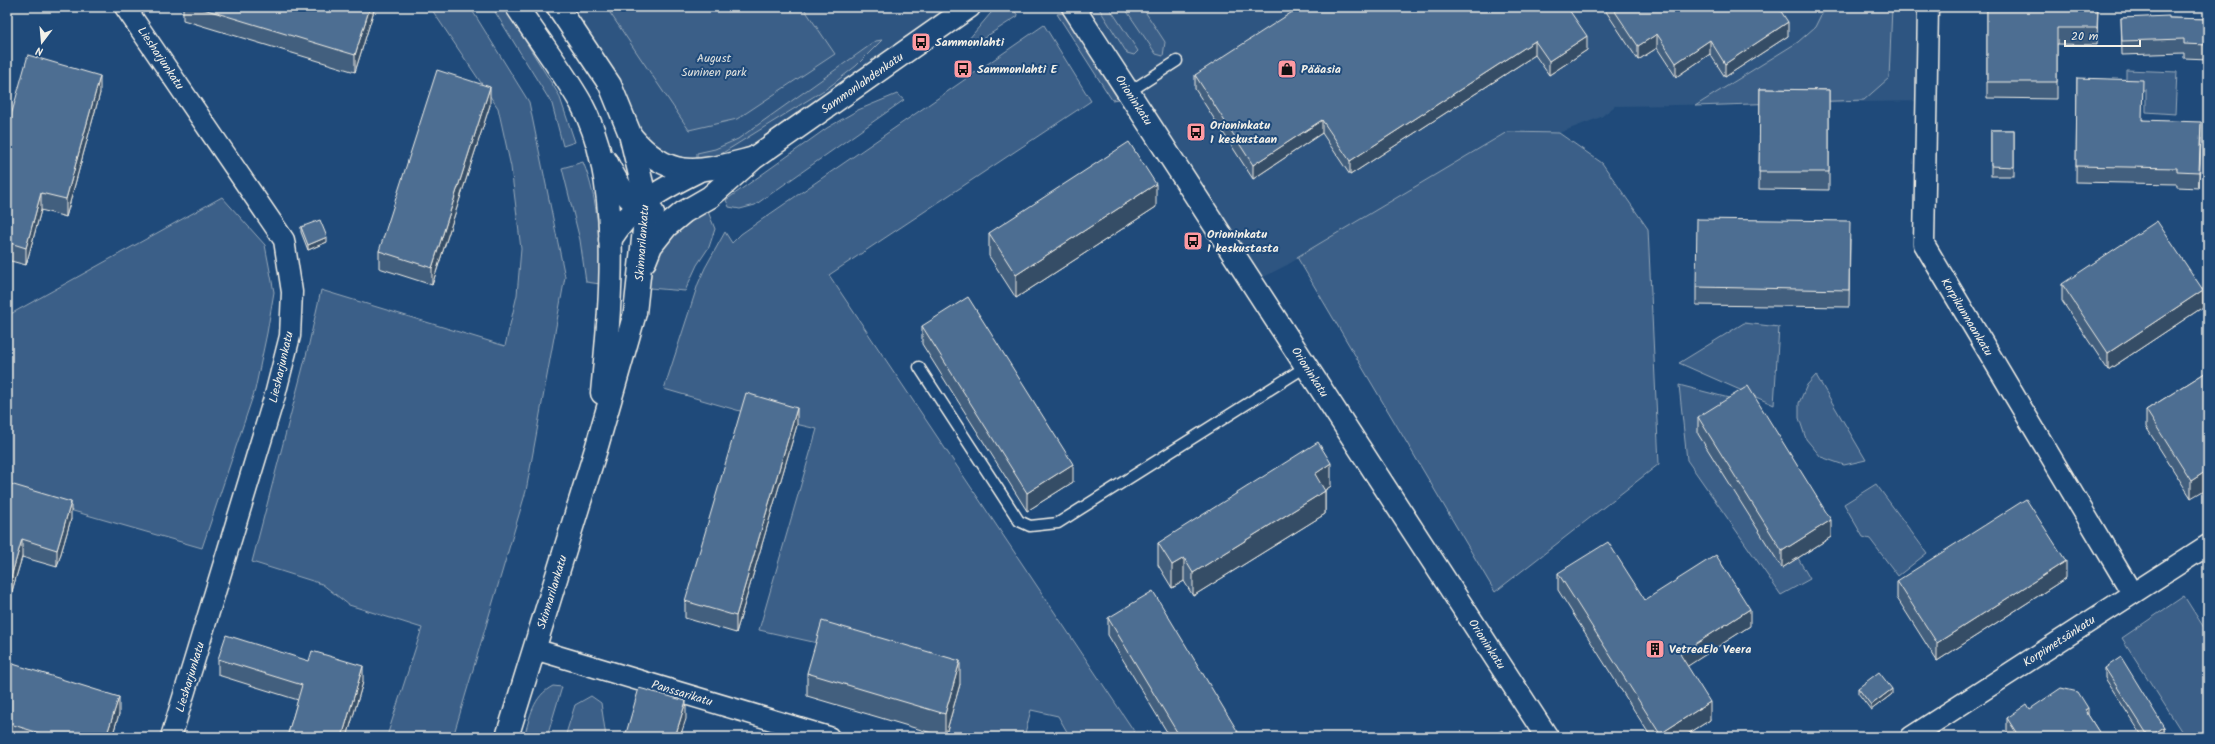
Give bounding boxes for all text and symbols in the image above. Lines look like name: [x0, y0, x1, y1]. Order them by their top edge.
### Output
north arrow: [22, 22, 62, 62]
scale bar: [2065, 22, 2140, 48]
street label: Liesharjunkatu: [132, 23, 189, 94]
text: 20 m: [2071, 27, 2099, 46]
bus stop icon: Sammonlahti: [910, 31, 932, 53]
place label: Sammonlahti: [935, 33, 1005, 52]
text: N: [34, 41, 45, 60]
street label: Sammonlahdenkatu: [817, 48, 908, 119]
park label: August Suninen park: [681, 49, 747, 82]
bus stop icon: Sammonlahti E: [952, 58, 974, 80]
shop icon: Pääasia: [1276, 58, 1298, 80]
place label: Sammonlahti E: [977, 60, 1059, 79]
place label: Pääasia: [1301, 60, 1341, 79]
street label: Orioninkatu: [1110, 71, 1157, 130]
place label: Orioninkatu 1 keskustaan: [1210, 116, 1278, 149]
bus stop icon: Orioninkatu 1 keskustaan: [1185, 121, 1207, 143]
street label: Skinnarilankatu: [630, 204, 655, 282]
place label: Orioninkatu 1 keskustasta: [1207, 225, 1279, 258]
bus stop icon: Orioninkatu 1 keskustasta: [1182, 230, 1204, 252]
street label: Korpikunnaankatu: [1936, 274, 1998, 360]
street label: Liesharjunkatu: [264, 329, 299, 405]
street label: Orioninkatu: [1286, 343, 1333, 402]
street label: Skinnarilankatu: [532, 552, 573, 632]
street label: Korpimetsänkatu: [2019, 611, 2100, 672]
street label: Orioninkatu: [1463, 615, 1510, 674]
building icon: VetreaElo Veera: [1644, 638, 1666, 660]
street label: Liesharjunkatu: [171, 639, 210, 715]
place label: VetreaElo Veera: [1669, 640, 1751, 659]
street label: Panssarikatu: [649, 675, 715, 712]

